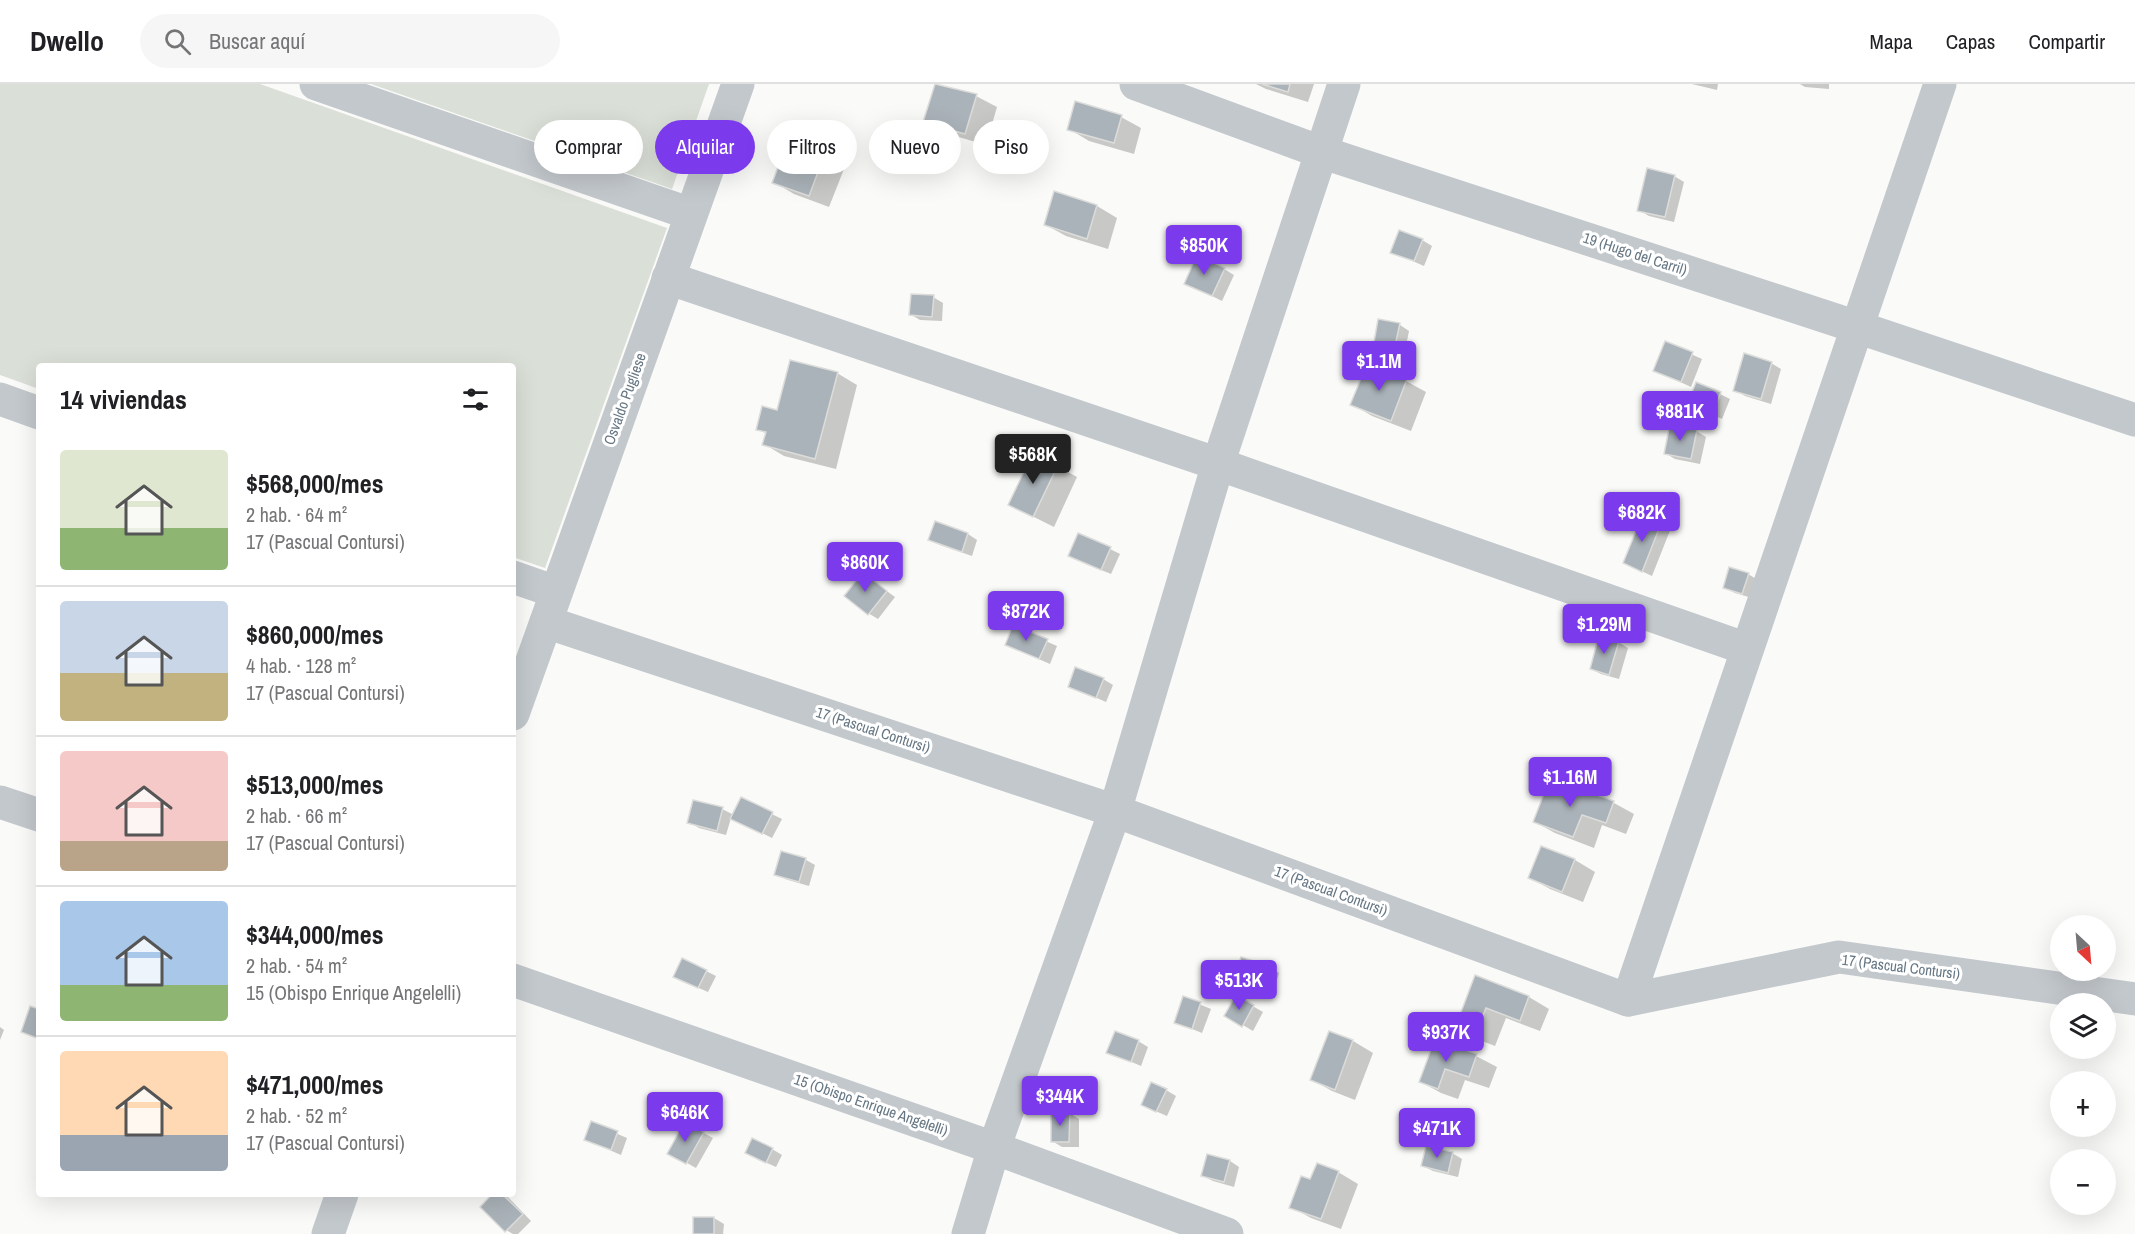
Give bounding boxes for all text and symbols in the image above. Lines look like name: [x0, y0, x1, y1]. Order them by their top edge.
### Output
search box: [140, 14, 560, 68]
text: Dwello: [30, 22, 104, 60]
icon: search: [161, 25, 194, 58]
text: Buscar aquí: [209, 26, 305, 56]
text: Mapa: [1870, 27, 1913, 56]
text: Capas: [1946, 27, 1995, 56]
text: Compartir: [2028, 27, 2105, 56]
chip: Comprar: [534, 120, 643, 174]
chip: Alquilar: [655, 120, 755, 174]
chip: Filtros: [767, 120, 857, 174]
chip: Nuevo: [869, 120, 961, 174]
chip: Piso: [973, 120, 1049, 174]
pin: $850K: [1162, 225, 1246, 276]
street label: 19 (Hugo del Carril): [1581, 227, 1690, 280]
text: $850K: [1180, 231, 1228, 258]
pin: $1.1M: [1337, 341, 1421, 392]
text: $1.1M: [1356, 347, 1402, 374]
street label: Osvaldo Pugliese: [598, 350, 651, 448]
text: 14 viviendas: [60, 382, 187, 417]
icon: filters: [459, 383, 492, 416]
pin: $881K: [1638, 391, 1722, 442]
text: $881K: [1656, 397, 1704, 424]
pin: $568K: [991, 434, 1075, 485]
text: $568K: [1009, 440, 1057, 467]
text: $568,000/mes: [246, 466, 384, 501]
icon: home: [108, 474, 180, 546]
pin: $682K: [1600, 492, 1684, 543]
text: $682K: [1618, 498, 1666, 525]
text: 2 hab. · 64 m²: [246, 501, 347, 528]
text: 17 (Pascual Contursi): [246, 528, 405, 555]
pin: $860K: [823, 542, 907, 593]
text: $860K: [841, 548, 889, 575]
pin: $872K: [984, 591, 1068, 642]
text: $872K: [1002, 597, 1050, 624]
pin: $1.29M: [1555, 604, 1653, 655]
text: $1.29M: [1577, 610, 1631, 637]
text: $860,000/mes: [246, 617, 384, 652]
icon: home: [108, 625, 180, 697]
text: 4 hab. · 128 m²: [246, 652, 356, 679]
text: 17 (Pascual Contursi): [246, 679, 405, 706]
street label: 17 (Pascual Contursi): [813, 701, 933, 758]
pin: $1.16M: [1521, 757, 1619, 808]
text: $1.16M: [1543, 763, 1597, 790]
text: $513,000/mes: [246, 767, 384, 802]
icon: home: [108, 775, 180, 847]
text: 2 hab. · 66 m²: [246, 802, 347, 829]
text: 17 (Pascual Contursi): [246, 829, 405, 856]
street label: 17 (Pascual Contursi): [1272, 860, 1391, 921]
north arrow: [2050, 915, 2116, 981]
map controls: [2050, 915, 2116, 1215]
text: $344,000/mes: [246, 917, 384, 952]
icon: home: [108, 925, 180, 997]
street label: 17 (Pascual Contursi): [1841, 949, 1961, 984]
text: 2 hab. · 54 m²: [246, 952, 347, 979]
pin: $513K: [1197, 960, 1281, 1011]
text: $513K: [1215, 966, 1263, 993]
text: 15 (Obispo Enrique Angelelli): [246, 979, 461, 1006]
button: layers: [2050, 993, 2116, 1059]
pin: $937K: [1404, 1012, 1488, 1063]
text: $937K: [1422, 1018, 1470, 1045]
text: $471,000/mes: [246, 1067, 384, 1102]
street label: 15 (Obispo Enrique Angelelli): [791, 1068, 951, 1141]
button: +: [2050, 1071, 2116, 1137]
icon: home: [108, 1075, 180, 1147]
pin: $344K: [1018, 1076, 1102, 1127]
text: $344K: [1036, 1082, 1084, 1109]
pin: $646K: [643, 1092, 727, 1143]
text: $646K: [661, 1098, 709, 1125]
text: 2 hab. · 52 m²: [246, 1102, 347, 1129]
pin: $471K: [1395, 1108, 1479, 1159]
text: $471K: [1413, 1114, 1461, 1141]
text: 17 (Pascual Contursi): [246, 1129, 405, 1156]
button: −: [2050, 1149, 2116, 1215]

